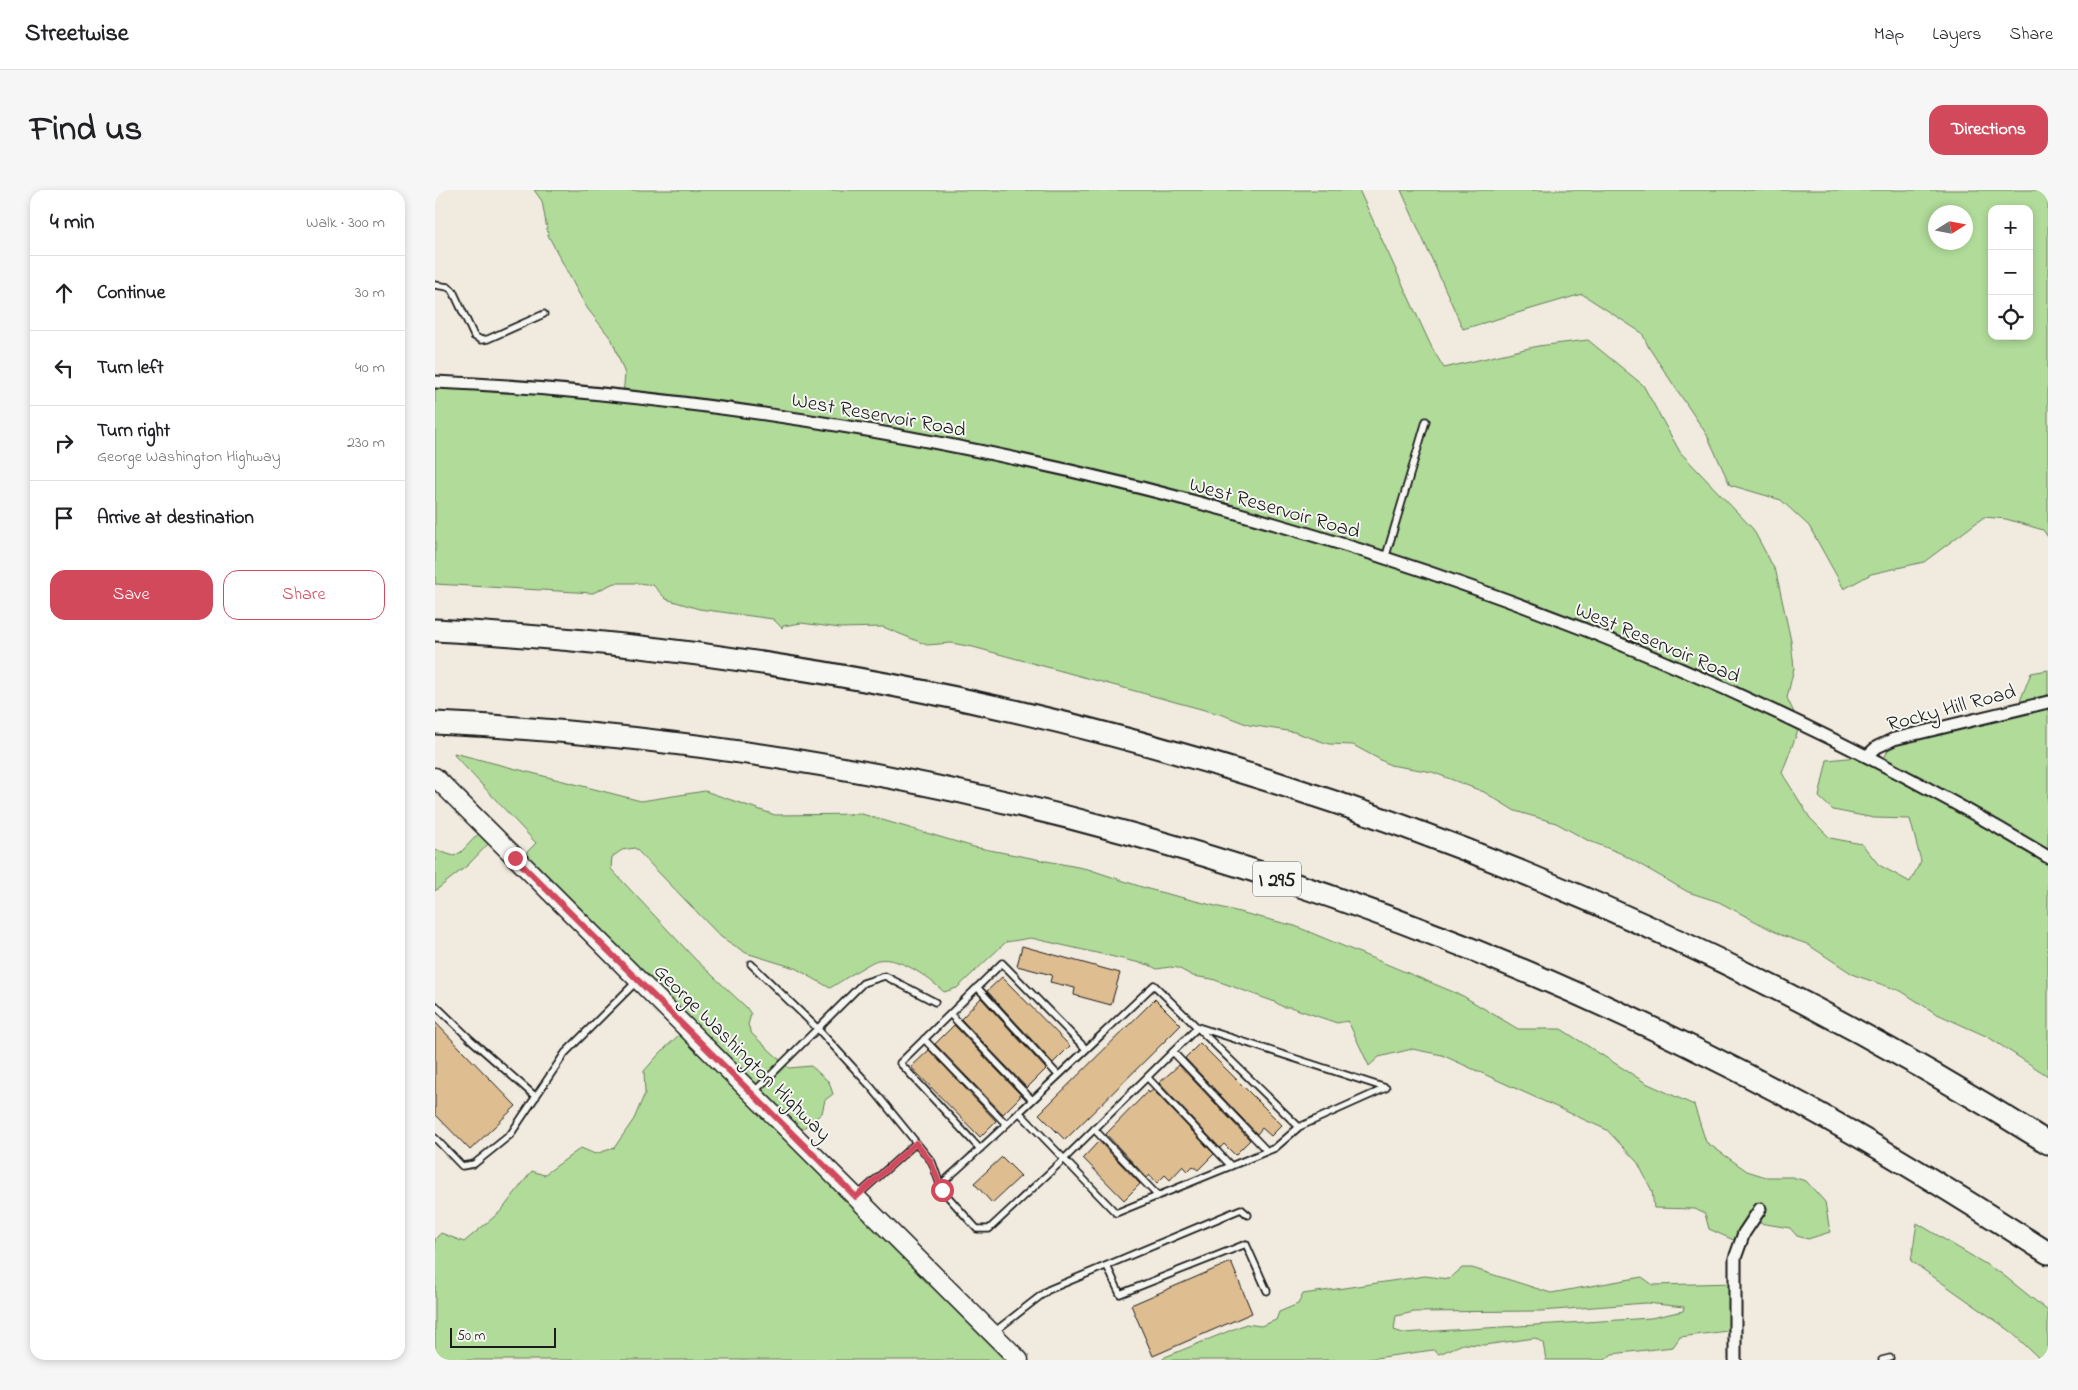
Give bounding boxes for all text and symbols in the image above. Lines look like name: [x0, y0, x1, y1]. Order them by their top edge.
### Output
text: Streetwise: [25, 17, 129, 52]
text: Map: [1874, 22, 1904, 48]
text: Layers: [1932, 22, 1982, 48]
text: Share: [2010, 22, 2053, 48]
text: Find us: [30, 105, 142, 156]
button: Directions: [1929, 105, 2048, 155]
north arrow: [1928, 205, 1973, 250]
map controls: [1988, 205, 2033, 340]
button: +: [1988, 205, 2033, 250]
text: 4 min: [50, 208, 94, 238]
text: Walk · 300 m: [306, 211, 385, 235]
button: −: [1988, 250, 2033, 295]
icon: ahead: [50, 279, 78, 307]
text: Continue: [97, 280, 165, 307]
text: 30 m: [355, 281, 385, 305]
button: locate: [1988, 295, 2033, 340]
icon: left: [50, 354, 78, 382]
text: Turn left: [97, 355, 164, 382]
text: 40 m: [355, 356, 385, 380]
street label: West Reservoir Road: [789, 386, 968, 446]
text: Turn right: [97, 418, 170, 445]
icon: right: [50, 429, 78, 457]
text: 230 m: [347, 431, 385, 455]
text: George Washington Highway: [97, 445, 281, 469]
street label: West Reservoir Road: [1185, 470, 1364, 548]
icon: arrive: [50, 504, 78, 532]
text: Arrive at destination: [97, 505, 254, 532]
button: Save: [50, 570, 213, 620]
button: Share: [223, 570, 385, 620]
street label: West Reservoir Road: [1570, 596, 1745, 692]
street label: Rocky Hill Road: [1884, 677, 2020, 742]
route end: [504, 847, 527, 870]
road number: I 295: [1253, 862, 1301, 896]
street label: George Washington Highway: [644, 958, 837, 1151]
route start: [931, 1179, 954, 1202]
scale bar: [450, 1325, 556, 1348]
text: 50 m: [457, 1326, 485, 1347]

